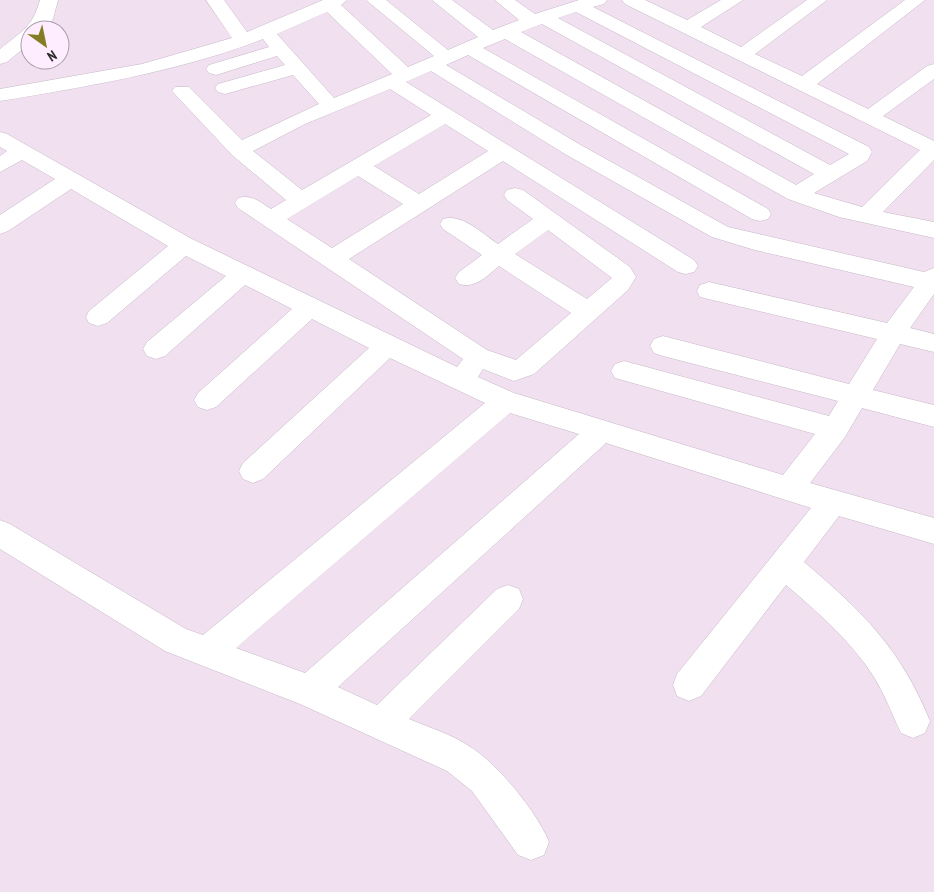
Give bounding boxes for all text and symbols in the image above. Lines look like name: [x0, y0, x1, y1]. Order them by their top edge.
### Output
north arrow: [20, 20, 70, 70]
text: N: [44, 46, 60, 66]

